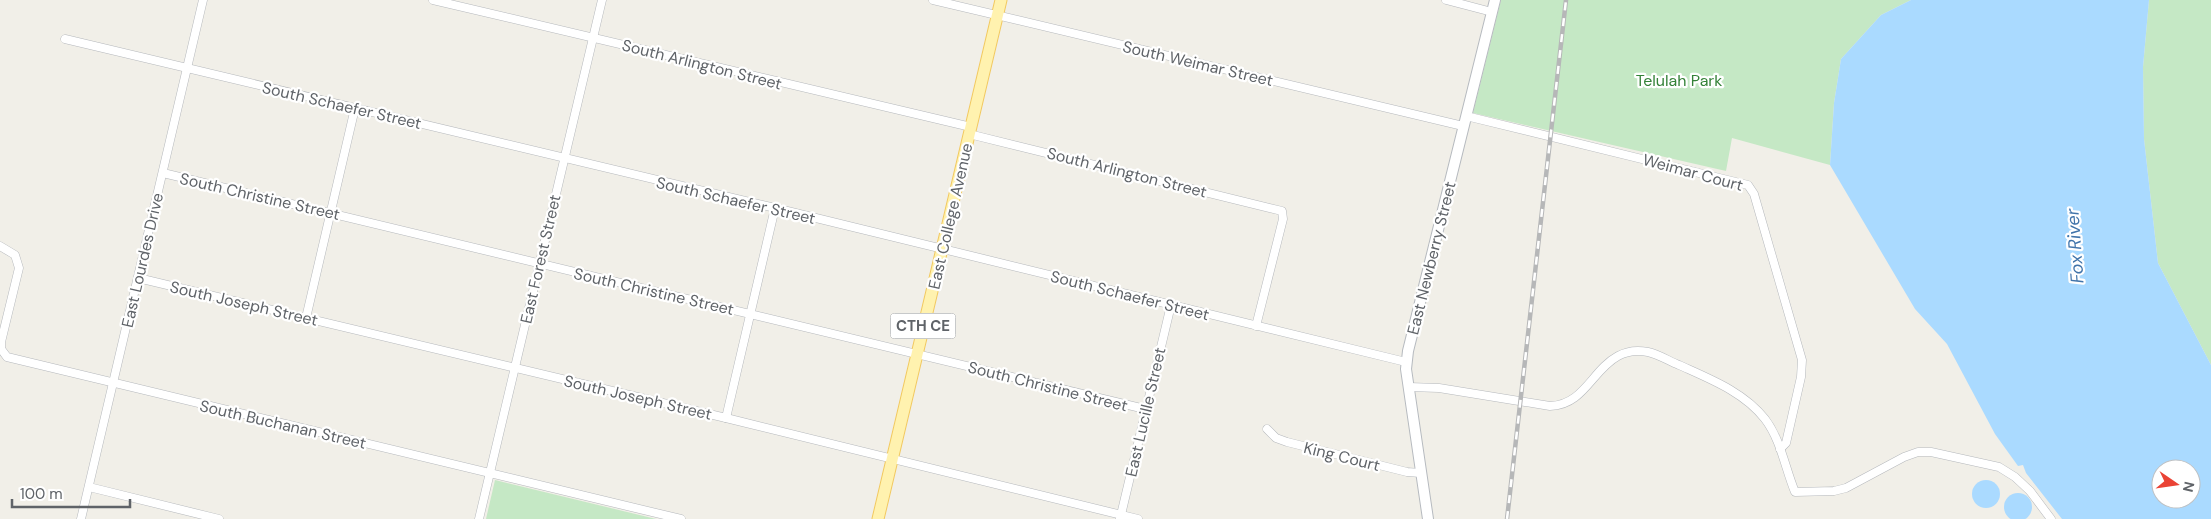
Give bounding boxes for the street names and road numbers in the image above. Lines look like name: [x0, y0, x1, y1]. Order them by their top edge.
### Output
street label: South Arlington Street: [620, 34, 784, 95]
street label: South Weimar Street: [1121, 36, 1275, 91]
street label: South Schaefer Street: [260, 77, 424, 134]
street label: East College Avenue: [923, 141, 978, 291]
street label: South Arlington Street: [1045, 142, 1209, 203]
street label: Weimar Court: [1640, 149, 1745, 196]
street label: South Christine Street: [178, 168, 342, 225]
street label: South Schaefer Street: [654, 172, 818, 229]
street label: East Newberry Street: [1402, 179, 1461, 337]
street label: East Lourdes Drive: [117, 191, 168, 330]
street label: East Forest Street: [515, 192, 566, 326]
street label: South Christine Street: [572, 263, 736, 320]
street label: South Schaefer Street: [1048, 266, 1211, 325]
street label: South Joseph Street: [168, 276, 320, 331]
road number: CTH CE: [890, 314, 956, 338]
street label: East Lucille Street: [1120, 345, 1171, 479]
street label: South Christine Street: [966, 356, 1130, 416]
street label: South Joseph Street: [562, 370, 714, 425]
street label: South Buchanan Street: [198, 395, 368, 454]
street label: King Court: [1302, 437, 1382, 476]

